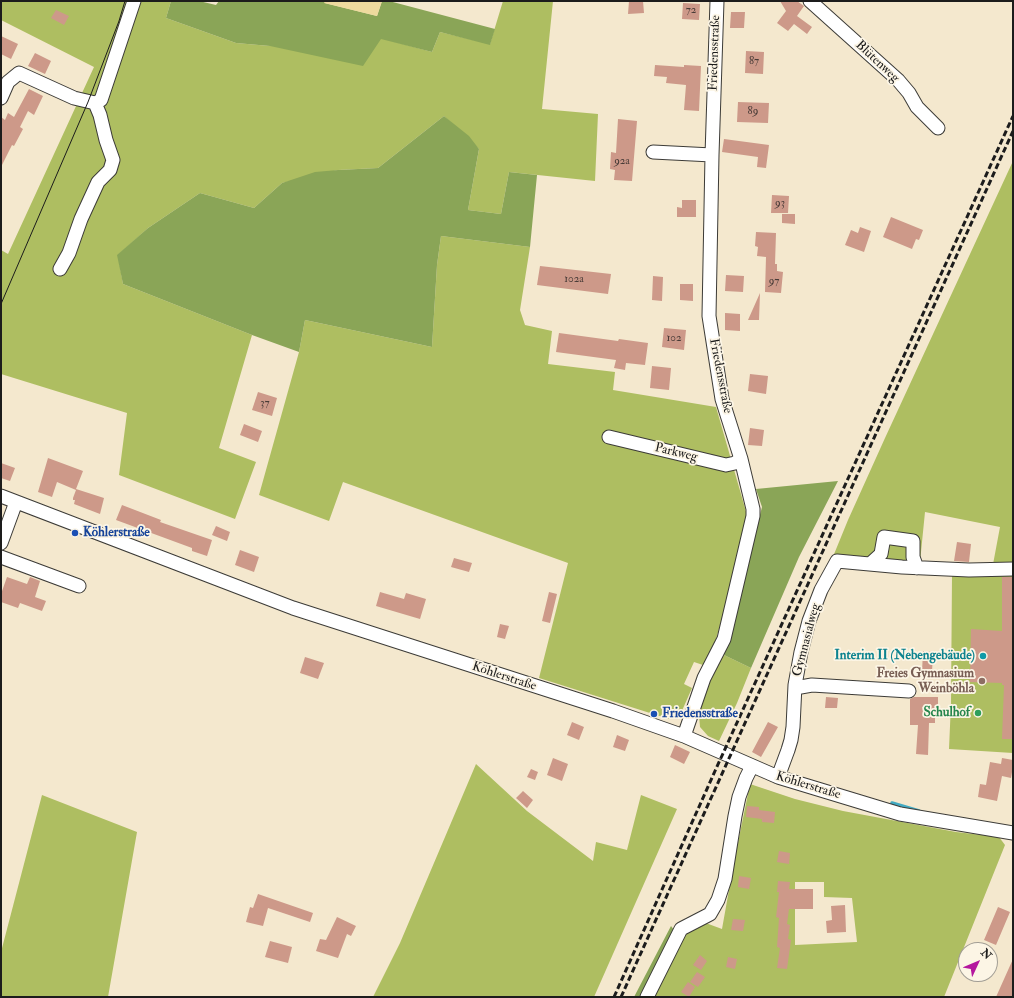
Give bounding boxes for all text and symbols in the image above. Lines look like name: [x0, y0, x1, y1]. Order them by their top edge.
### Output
house number: 72: [686, 4, 696, 18]
street label: Friedensstraße: [706, 15, 724, 91]
street label: Blütenweg: [852, 38, 902, 86]
house number: 87: [749, 55, 759, 69]
house number: 89: [748, 105, 758, 119]
house number: 92a: [614, 155, 630, 169]
house number: 93: [775, 197, 785, 211]
house number: 102a: [564, 273, 584, 287]
house number: 97: [769, 275, 779, 289]
house number: 102: [666, 332, 682, 346]
street label: Friedensstraße: [705, 337, 735, 415]
house number: 37: [260, 397, 270, 411]
street label: Parkweg: [653, 441, 699, 465]
place label: Köhlerstraße: [83, 525, 150, 541]
marker: Köhlerstraße: [70, 528, 80, 538]
street label: Gymnasialweg: [790, 602, 824, 678]
place label: Interim II (Nebengebäude): [835, 648, 975, 664]
marker: Interim II (Nebengebäude): [978, 651, 988, 661]
street label: Köhlerstraße: [470, 659, 538, 695]
place label: Freies Gymnasium Weinböhla: [876, 666, 974, 697]
marker: Freies Gymnasium Weinböhla: [977, 676, 987, 686]
place label: Schulhof: [923, 705, 970, 721]
place label: Friedensstraße: [662, 706, 738, 722]
marker: Schulhof: [973, 708, 983, 718]
marker: Friedensstraße: [649, 709, 659, 719]
street label: Köhlerstraße: [774, 769, 842, 803]
north arrow: [958, 942, 998, 982]
text: N: [978, 946, 994, 962]

